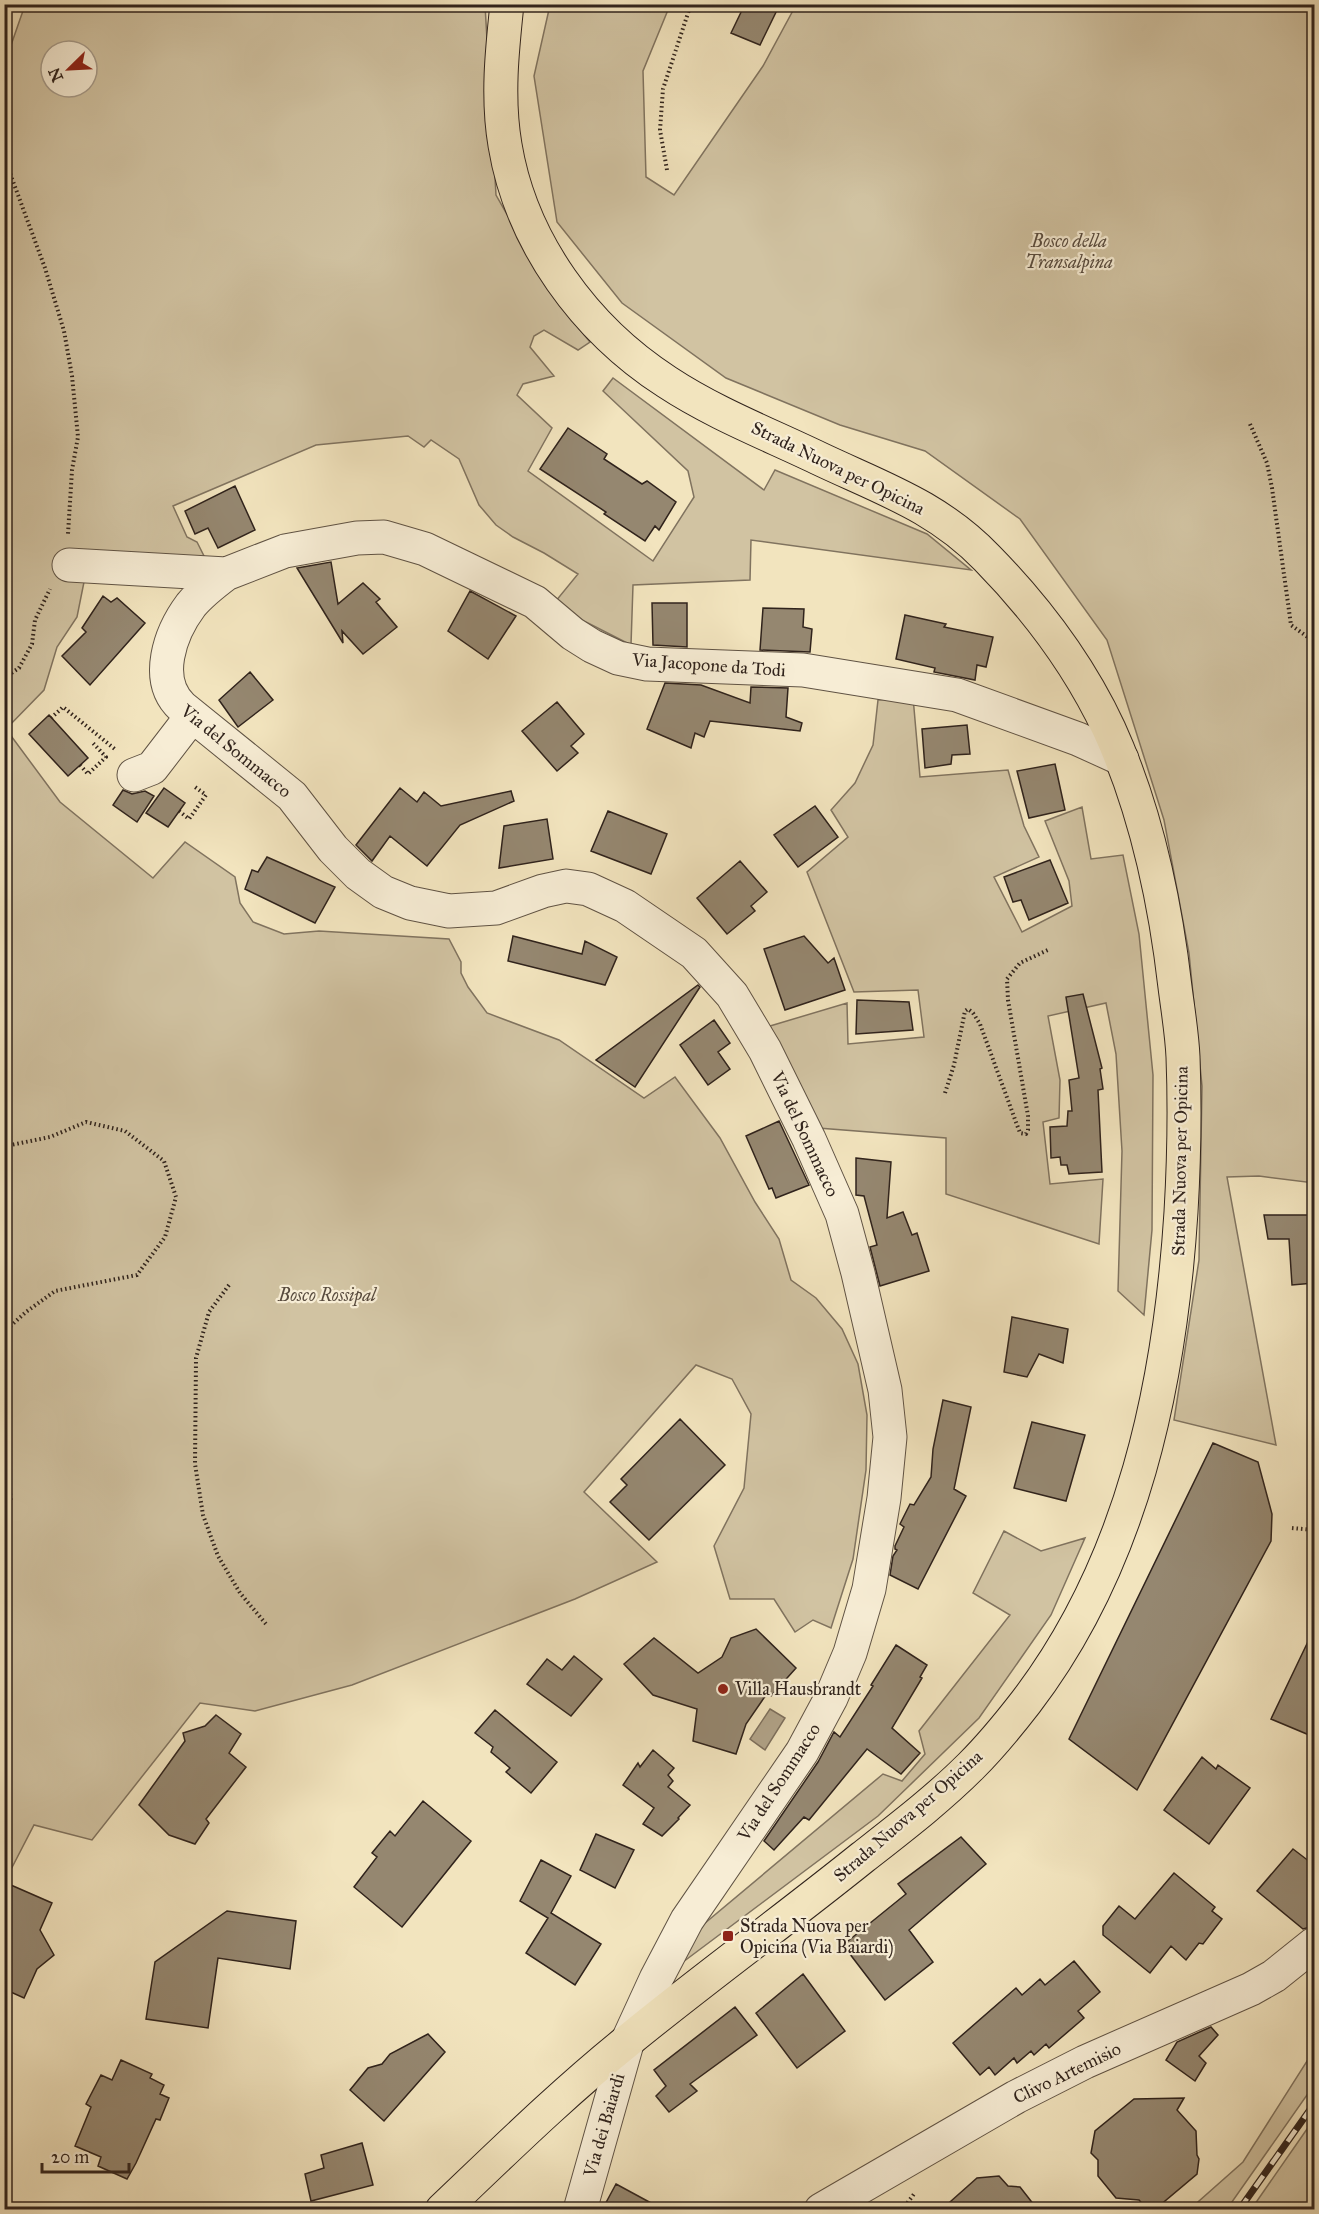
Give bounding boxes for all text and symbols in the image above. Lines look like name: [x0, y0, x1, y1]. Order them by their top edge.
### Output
north arrow: [39, 39, 99, 99]
text: N: [44, 64, 67, 85]
park label: Bosco della Transalpina: [1025, 230, 1113, 274]
street label: Strada Nuova per Opicina: [748, 416, 929, 520]
street label: Via Jacopone da Todi: [630, 649, 787, 682]
street label: Via del Sommacco: [175, 699, 296, 802]
street label: Strada Nuova per Opicina: [1167, 1065, 1193, 1256]
street label: Via del Sommacco: [766, 1067, 844, 1200]
park label: Bosco Rossipal: [277, 1284, 378, 1307]
place label: Villa Hausbrandt: [734, 1678, 862, 1700]
marker: Villa Hausbrandt: [716, 1682, 730, 1696]
street label: Via del Sommacco: [732, 1719, 825, 1846]
street label: Strada Nuova per Opicina: [829, 1745, 987, 1887]
place label: Strada Nuova per Opicina (Via Baiardi): [740, 1915, 894, 1959]
marker: Strada Nuova per Opicina (Via Baiardi): [721, 1929, 735, 1943]
street label: Clivo Artemisio: [1010, 2037, 1124, 2109]
street label: Via dei Baiardi: [578, 2070, 629, 2180]
scale bar: [42, 2136, 129, 2174]
text: 20 m: [51, 2146, 89, 2168]

